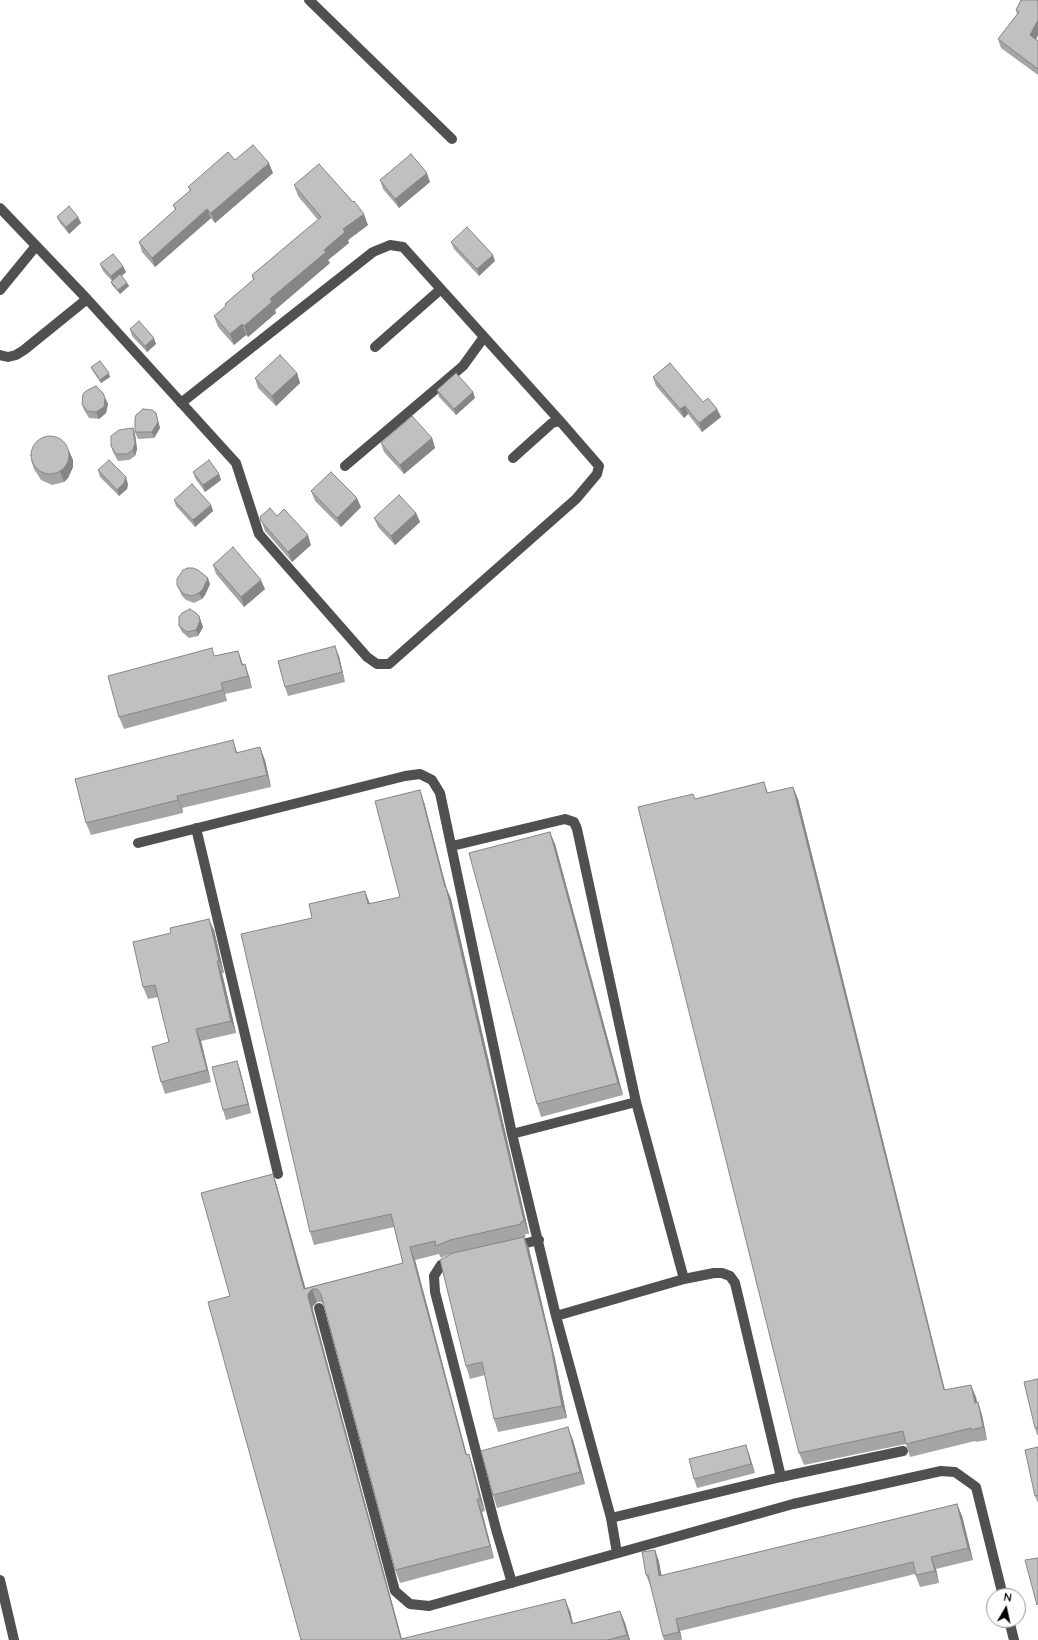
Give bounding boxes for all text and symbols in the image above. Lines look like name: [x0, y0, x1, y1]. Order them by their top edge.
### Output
north arrow: [986, 1588, 1026, 1628]
text: N: [1003, 1590, 1013, 1605]

